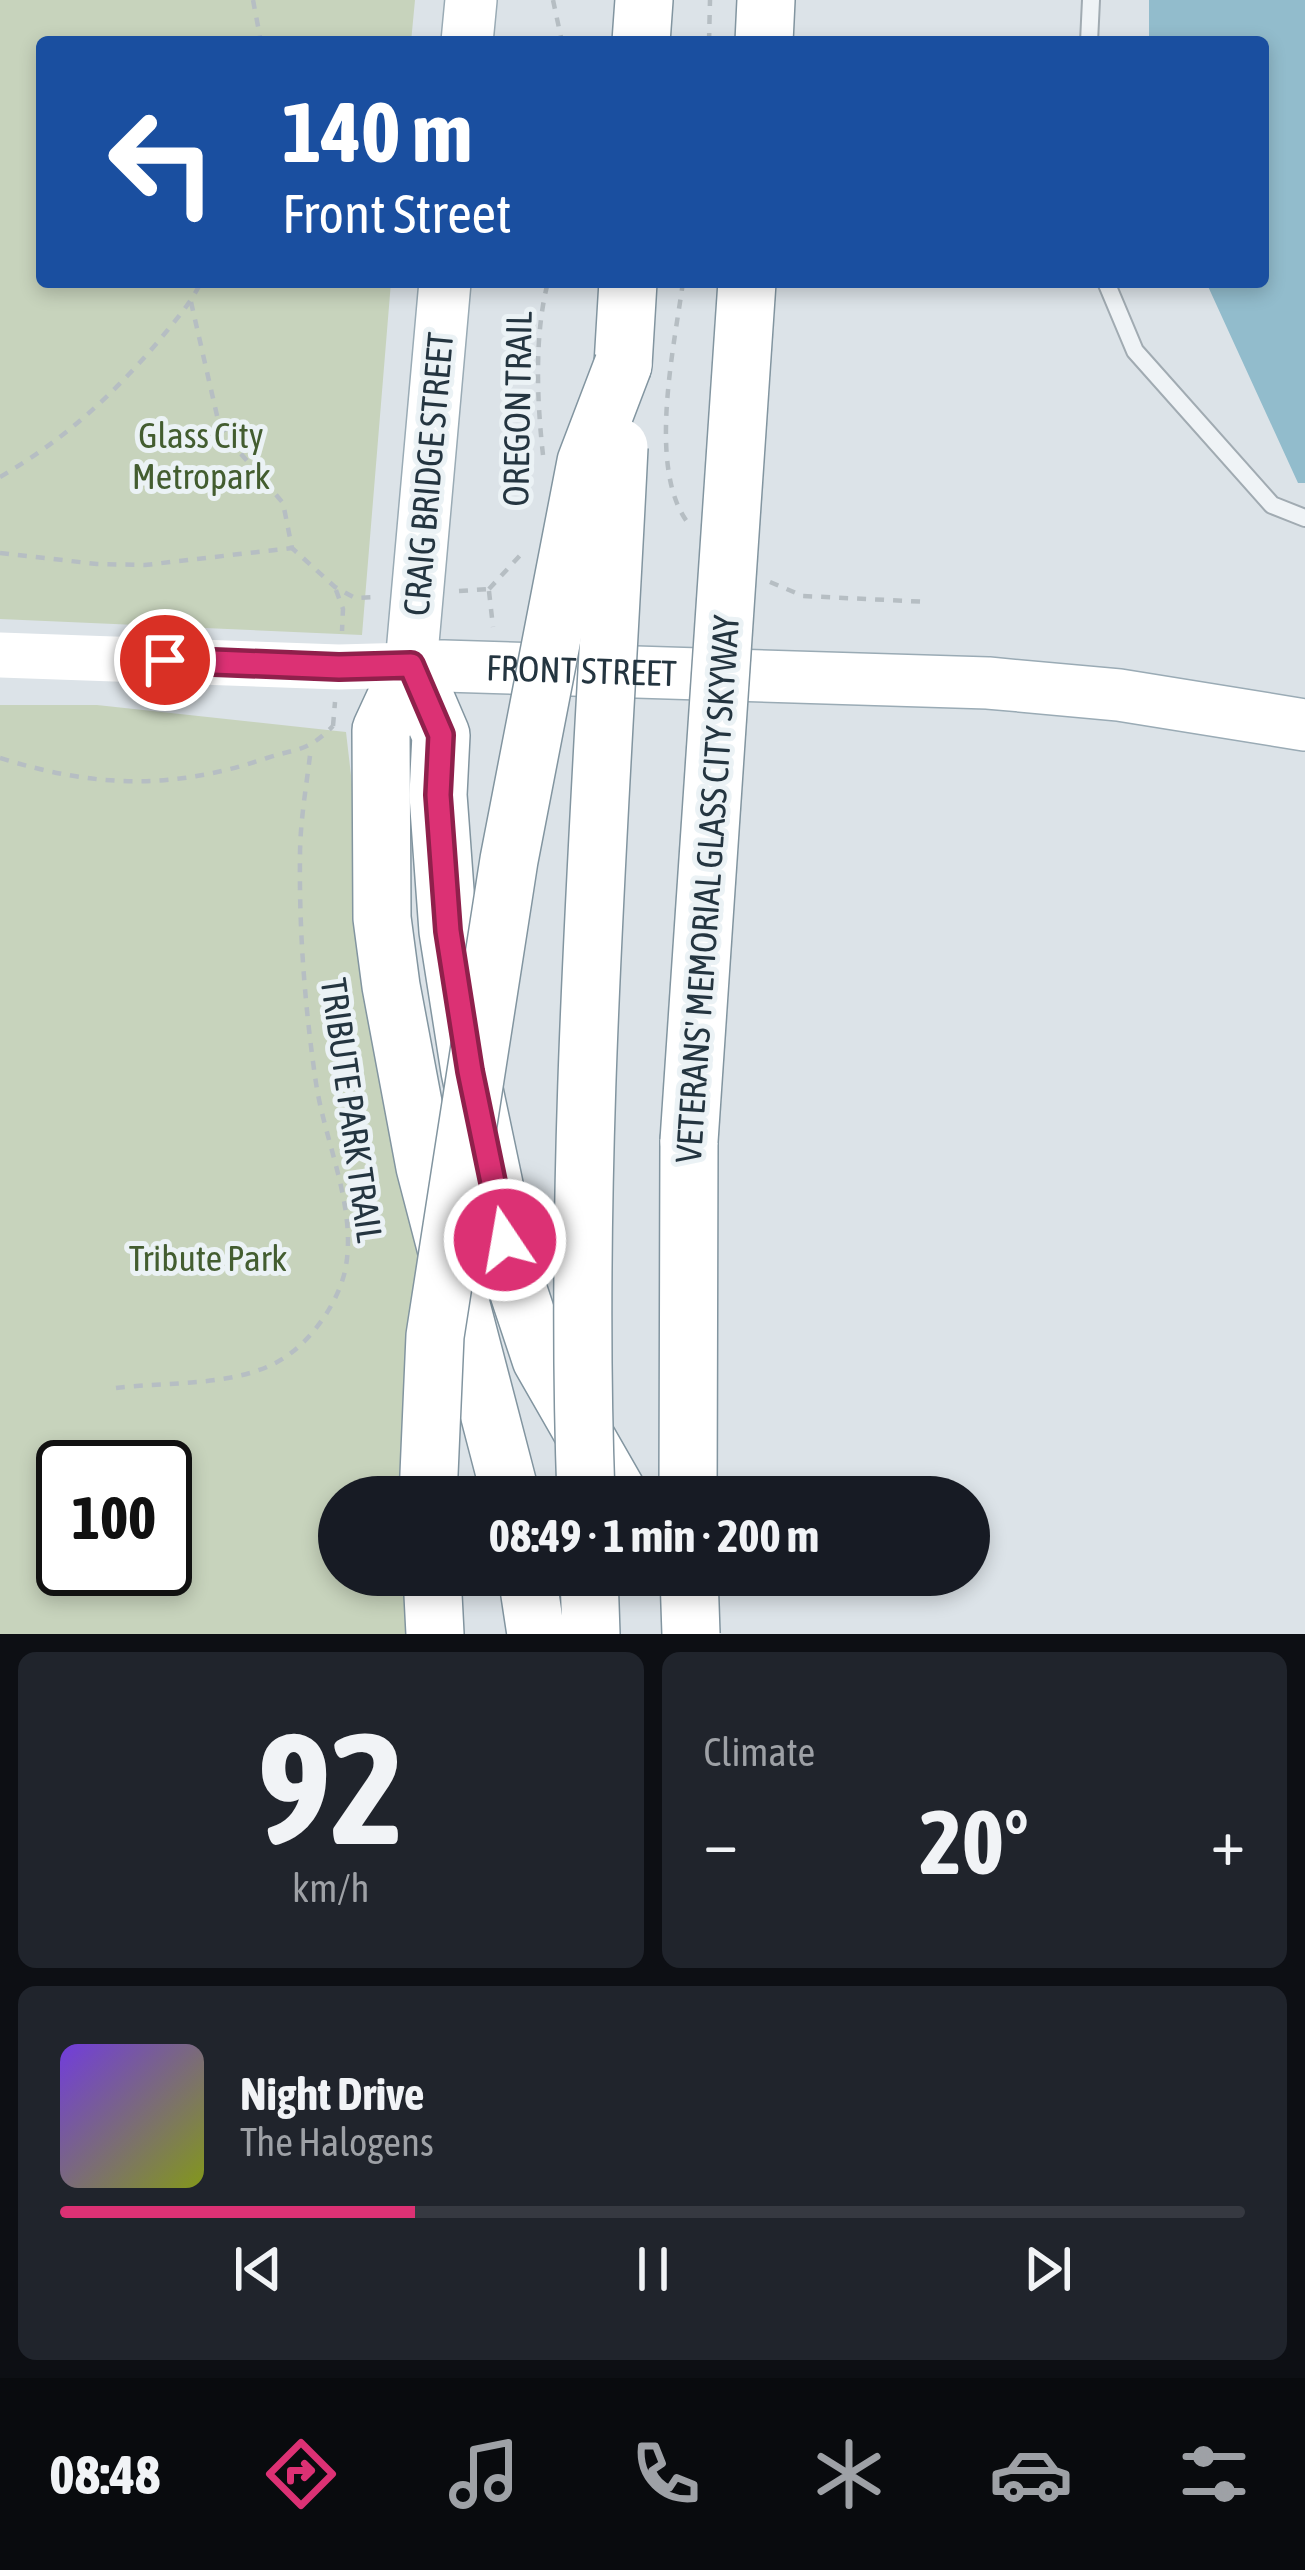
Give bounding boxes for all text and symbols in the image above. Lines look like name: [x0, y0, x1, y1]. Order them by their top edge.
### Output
icon: left: [84, 84, 240, 240]
text: 140 m: [282, 84, 472, 180]
text: Front Street: [282, 183, 512, 244]
street label: OREGON TRAIL: [494, 311, 540, 507]
street label: CRAIG BRIDGE STREET: [395, 330, 461, 617]
park label: Glass City Metropark: [132, 414, 270, 497]
pin: [114, 609, 216, 711]
street label: VETERANS' MEMORIAL GLASS CITY SKYWAY: [667, 614, 747, 1164]
icon: arrive: [132, 627, 198, 693]
street label: FRONT STREET: [485, 646, 678, 694]
street label: TRIBUTE PARK TRAIL: [313, 975, 391, 1245]
position arrow: [442, 1177, 568, 1303]
park label: Tribute Park: [129, 1237, 287, 1279]
speed limit sign: 100: [36, 1440, 192, 1596]
text: 08:49 · 1 min · 200 m: [489, 1510, 819, 1562]
text: 92: [257, 1698, 404, 1877]
text: Climate: [704, 1730, 815, 1774]
text: 20°: [920, 1790, 1029, 1893]
text: −: [704, 1803, 738, 1879]
text: +: [1211, 1803, 1245, 1879]
text: km/h: [292, 1866, 369, 1910]
text: Night Drive: [240, 2068, 425, 2120]
text: The Halogens: [240, 2120, 434, 2164]
icon: previous: [225, 2236, 291, 2302]
icon: pause: [620, 2236, 686, 2302]
icon: next: [1015, 2236, 1081, 2302]
icon: directions: [259, 2432, 343, 2516]
icon: music: [442, 2432, 526, 2516]
icon: phone: [624, 2432, 708, 2516]
icon: climate: [807, 2432, 891, 2516]
icon: car: [989, 2432, 1073, 2516]
icon: filters: [1172, 2432, 1256, 2516]
text: 08:48: [49, 2444, 160, 2505]

